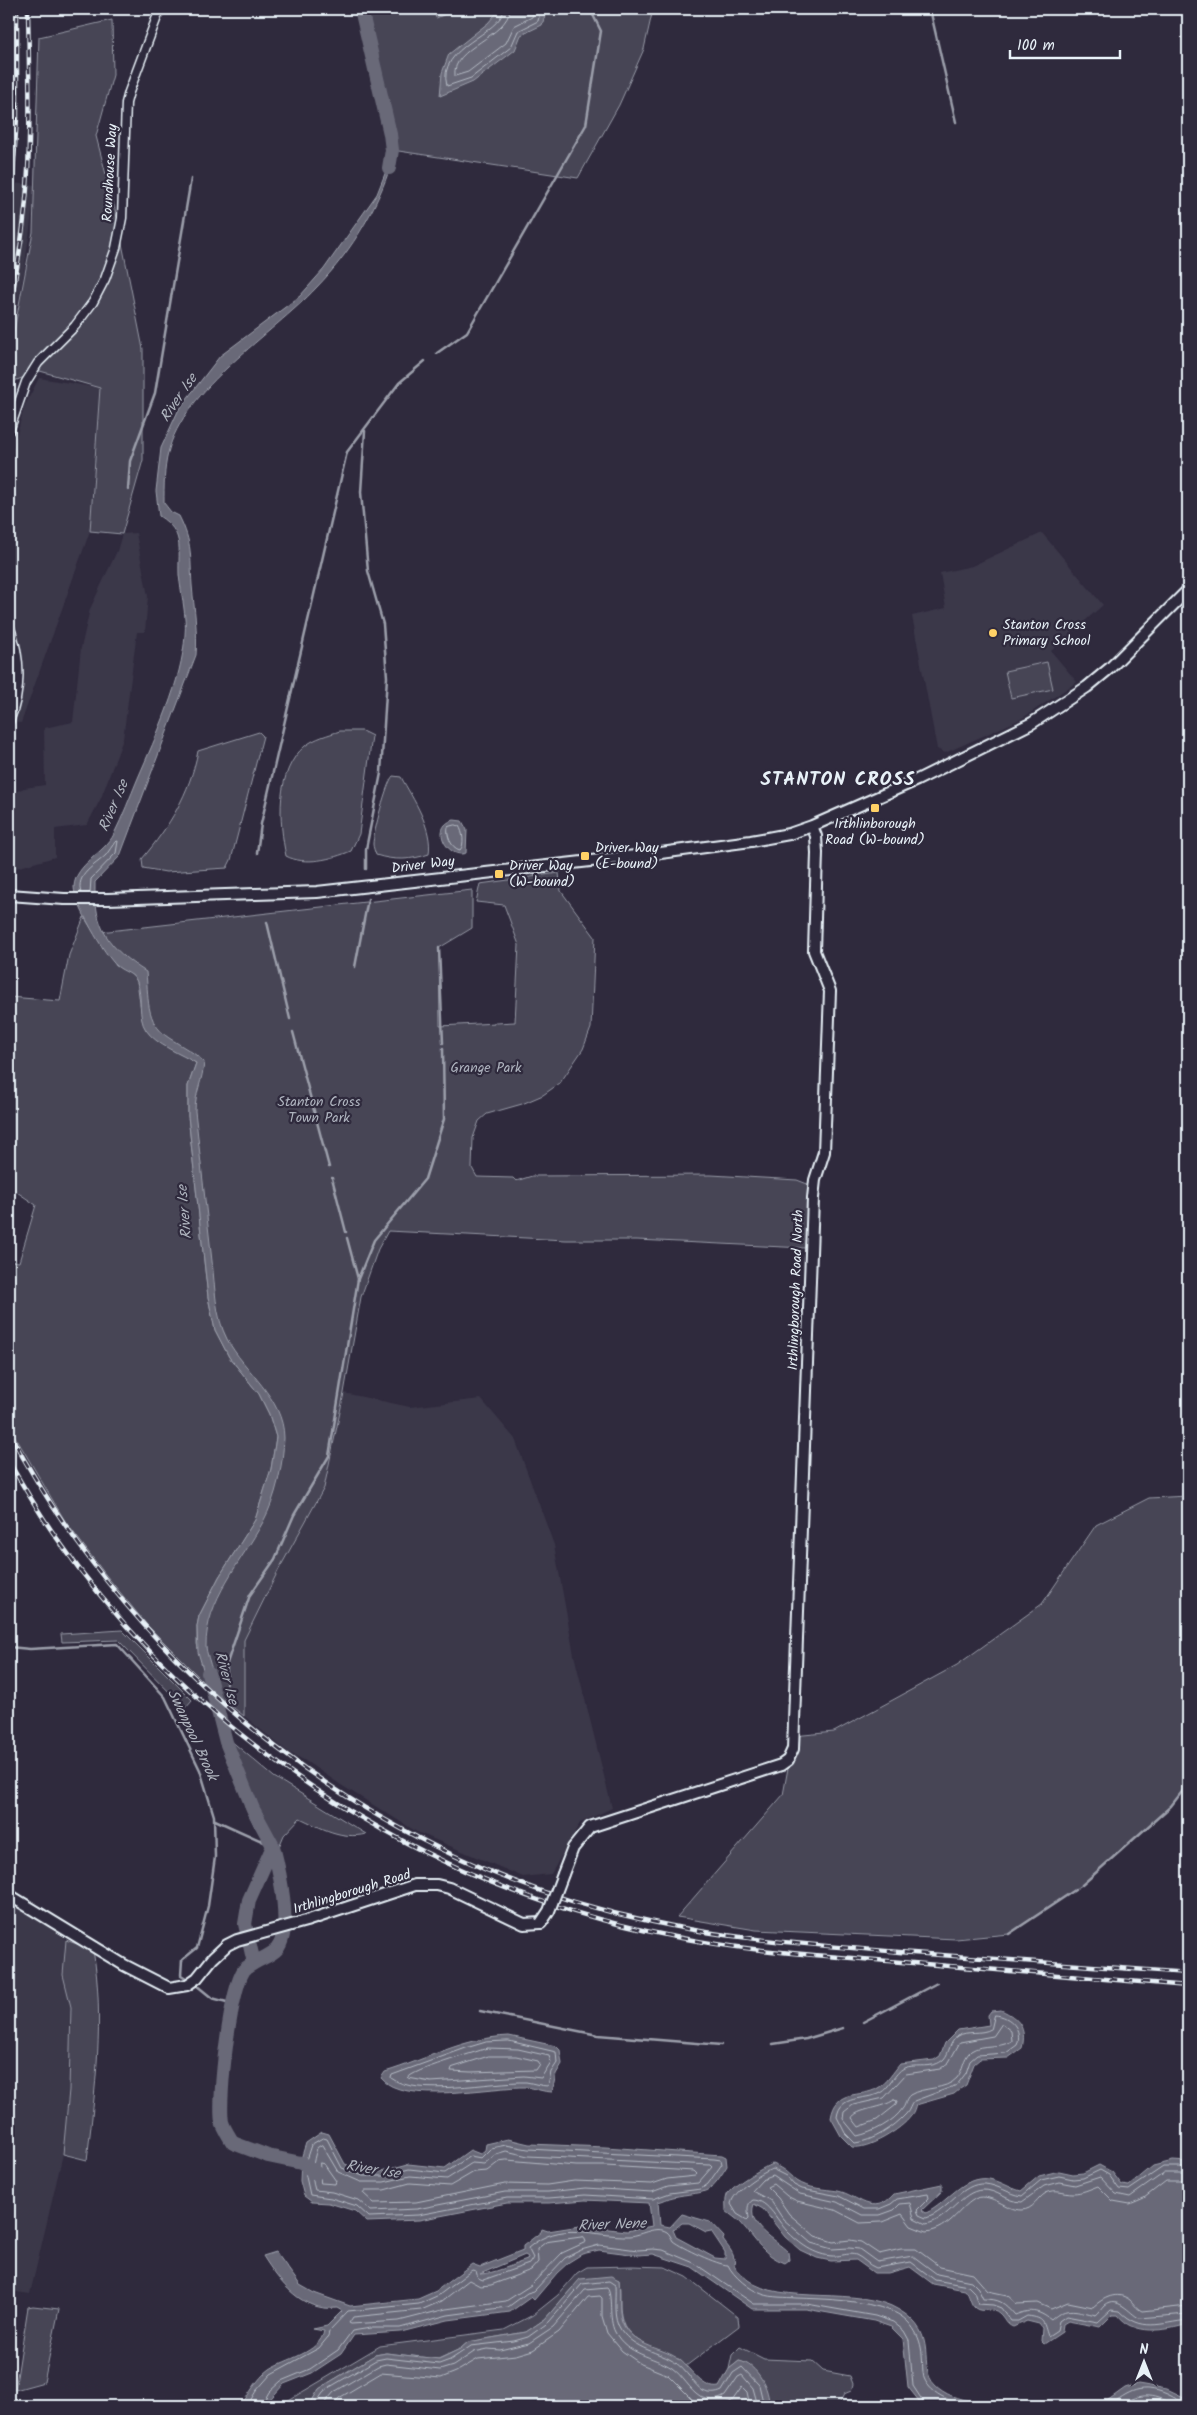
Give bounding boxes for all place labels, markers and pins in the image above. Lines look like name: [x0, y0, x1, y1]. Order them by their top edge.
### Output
place label: Stanton Cross Primary School: [1003, 614, 1091, 652]
marker: Stanton Cross Primary School: [987, 627, 999, 639]
marker: Irthlinborough Road (W-bound): [869, 802, 881, 814]
place label: Irthlinborough Road (W-bound): [825, 813, 925, 851]
place label: Driver Way (E-bound): [595, 837, 659, 875]
marker: Driver Way (E-bound): [579, 850, 591, 862]
place label: Driver Way (W-bound): [509, 855, 575, 893]
marker: Driver Way (W-bound): [493, 868, 505, 880]

